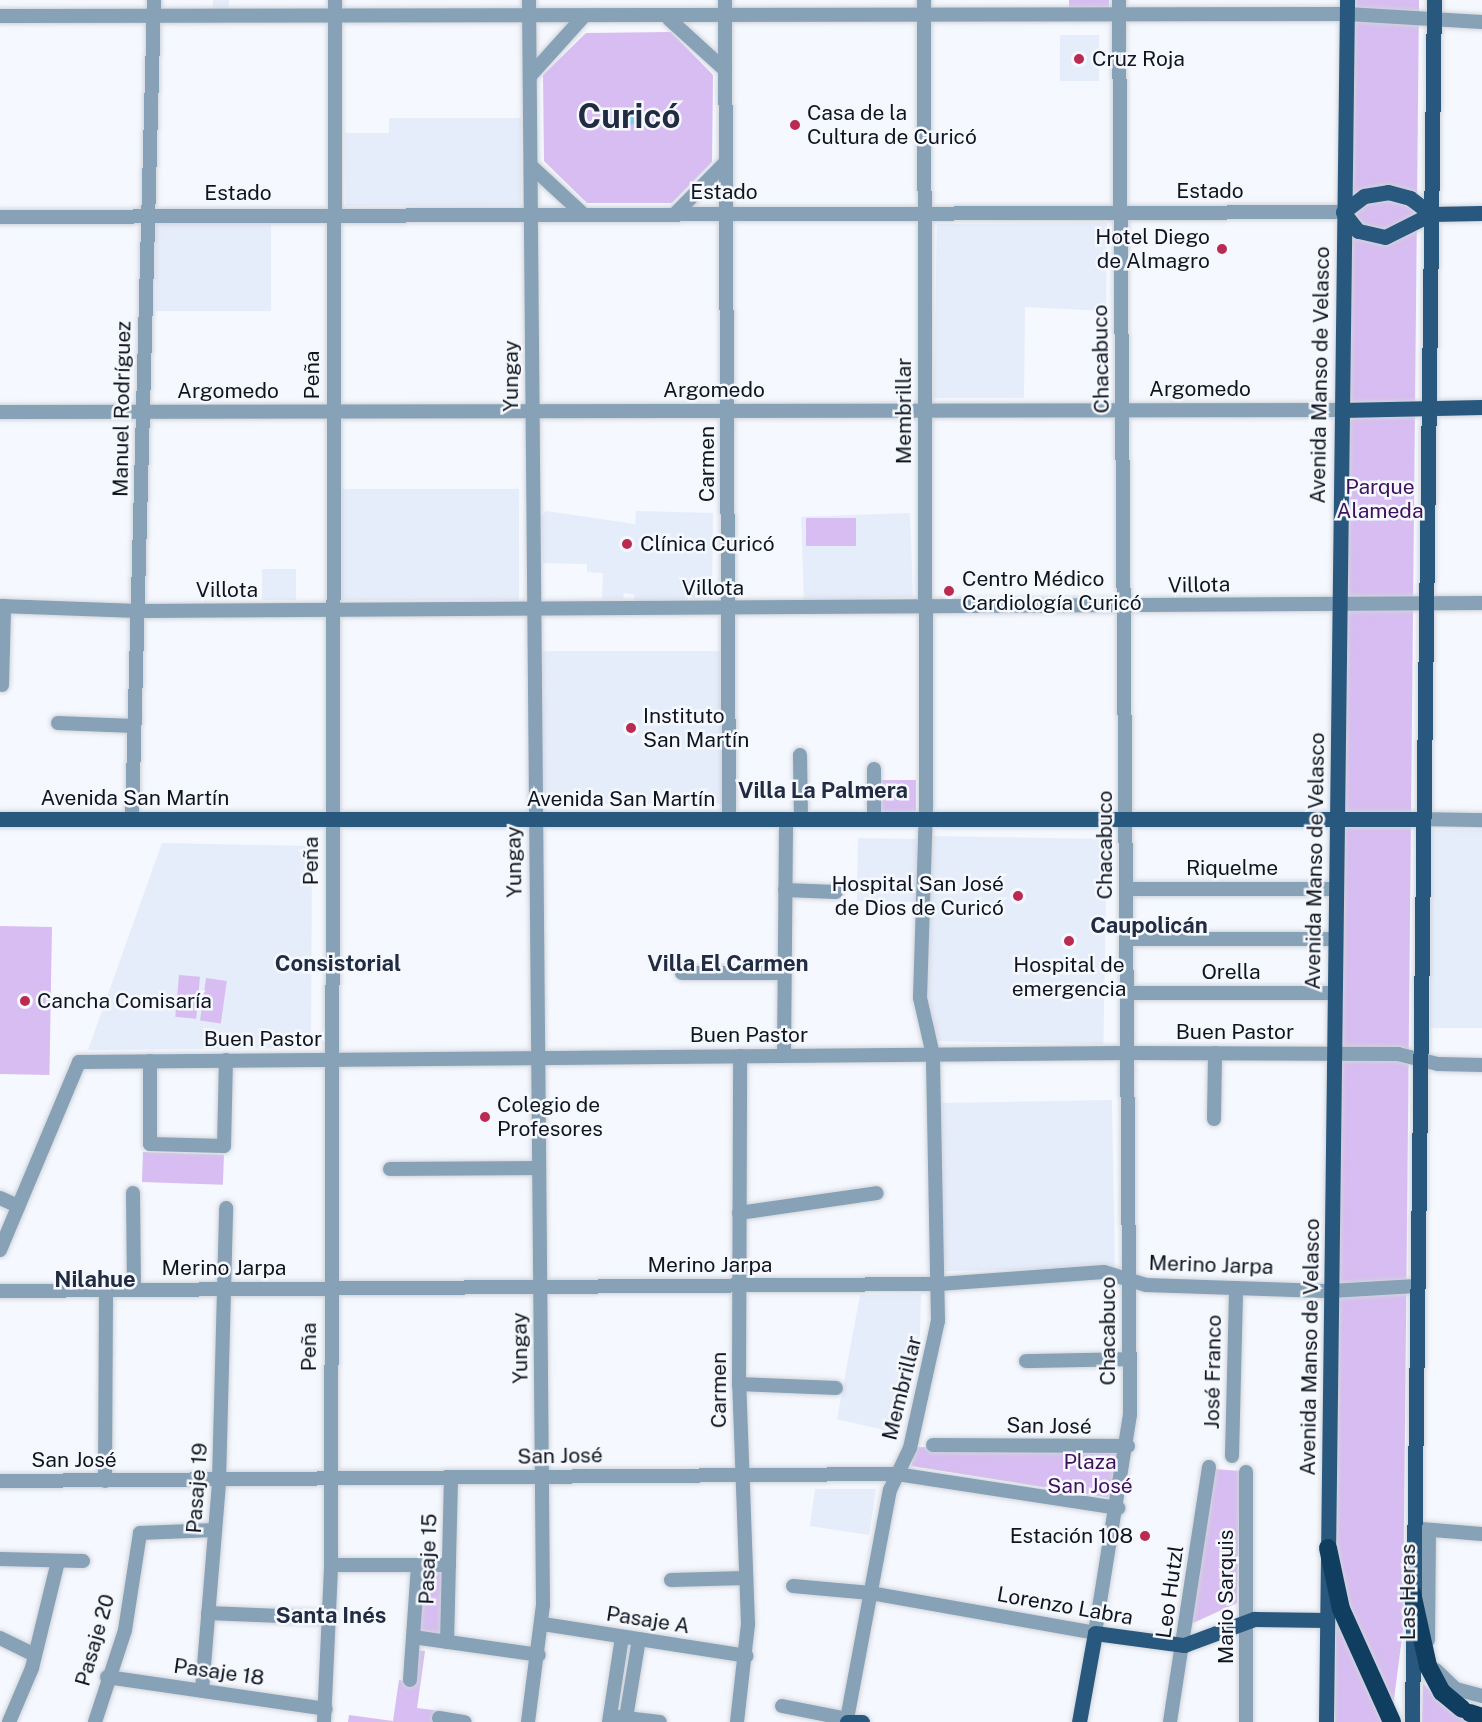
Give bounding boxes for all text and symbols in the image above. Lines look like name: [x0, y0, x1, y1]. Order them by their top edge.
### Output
place label: Cruz Roja: [1092, 46, 1185, 72]
marker: Cruz Roja: [1070, 50, 1088, 68]
district label: Curicó: [578, 97, 680, 137]
place label: Casa de la Cultura de Curicó: [807, 100, 977, 150]
marker: Casa de la Cultura de Curicó: [788, 118, 802, 132]
street label: Estado: [1176, 178, 1244, 204]
street label: Estado: [690, 179, 758, 205]
street label: Estado: [204, 180, 272, 206]
place label: Hotel Diego de Almagro: [1095, 224, 1210, 274]
marker: Hotel Diego de Almagro: [1215, 242, 1229, 256]
street label: Avenida Manso de Velasco: [1305, 246, 1335, 504]
street label: Chacabuco: [1087, 304, 1115, 414]
street label: Manuel Rodríguez: [108, 321, 136, 497]
street label: Yungay: [498, 340, 524, 412]
street label: Peña: [299, 351, 325, 399]
street label: Membrillar: [891, 358, 917, 464]
street label: Argomedo: [1149, 376, 1251, 402]
street label: Argomedo: [663, 377, 765, 403]
street label: Argomedo: [177, 378, 279, 404]
street label: Carmen: [694, 426, 720, 502]
park label: Parque Alameda: [1337, 474, 1423, 524]
place label: Clínica Curicó: [640, 531, 775, 557]
marker: Clínica Curicó: [618, 535, 636, 553]
place label: Centro Médico Cardiología Curicó: [962, 566, 1142, 616]
street label: Villota: [1168, 572, 1230, 598]
street label: Villota: [682, 575, 744, 601]
street label: Villota: [196, 577, 258, 603]
marker: Centro Médico Cardiología Curicó: [940, 582, 958, 600]
place label: Instituto San Martín: [643, 703, 749, 753]
marker: Instituto San Martín: [624, 721, 638, 735]
street label: Avenida Manso de Velasco: [1300, 732, 1330, 990]
district label: Villa La Palmera: [738, 778, 908, 804]
street label: Avenida San Martín: [41, 785, 229, 811]
street label: Avenida San Martín: [527, 786, 715, 812]
street label: Chacabuco: [1092, 791, 1118, 899]
street label: Yungay: [501, 826, 527, 898]
street label: Peña: [298, 837, 324, 885]
street label: Riquelme: [1186, 855, 1278, 881]
place label: Hospital San José de Dios de Curicó: [831, 871, 1004, 921]
marker: Hospital San José de Dios de Curicó: [1009, 887, 1027, 905]
district label: Caupolicán: [1090, 913, 1208, 939]
marker: Hospital de emergencia: [1060, 932, 1078, 950]
district label: Consistorial: [275, 951, 401, 977]
district label: Villa El Carmen: [647, 951, 809, 977]
place label: Hospital de emergencia: [1012, 952, 1126, 1002]
street label: Orella: [1201, 959, 1261, 985]
place label: Cancha Comisaría: [37, 988, 212, 1014]
marker: Cancha Comisaría: [18, 994, 32, 1008]
street label: Buen Pastor: [1176, 1019, 1294, 1045]
street label: Buen Pastor: [690, 1022, 808, 1048]
street label: Buen Pastor: [204, 1026, 322, 1052]
place label: Colegio de Profesores: [497, 1092, 603, 1142]
marker: Colegio de Profesores: [478, 1110, 492, 1124]
street label: Avenida Manso de Velasco: [1295, 1218, 1325, 1476]
street label: Merino Jarpa: [1148, 1250, 1274, 1280]
street label: Merino Jarpa: [648, 1252, 772, 1278]
street label: Merino Jarpa: [162, 1255, 286, 1281]
district label: Nilahue: [54, 1267, 136, 1293]
street label: Chacabuco: [1095, 1277, 1121, 1385]
street label: Yungay: [507, 1312, 533, 1384]
street label: José Franco: [1199, 1314, 1227, 1430]
street label: Peña: [296, 1323, 322, 1371]
street label: Membrillar: [877, 1333, 927, 1443]
street label: Carmen: [706, 1352, 732, 1428]
street label: San José: [1006, 1413, 1092, 1439]
street label: Pasaje 19: [181, 1442, 213, 1534]
street label: San José: [517, 1443, 603, 1469]
street label: San José: [31, 1447, 117, 1473]
park label: Plaza San José: [1047, 1449, 1133, 1499]
street label: Pasaje 15: [414, 1513, 442, 1605]
place label: Estación 108: [1010, 1523, 1133, 1549]
marker: Estación 108: [1138, 1529, 1152, 1543]
street label: Mario Sarquis: [1213, 1530, 1239, 1664]
street label: Leo Hutzl: [1151, 1544, 1189, 1640]
street label: Las Heras: [1395, 1544, 1421, 1640]
street label: Lorenzo Labra: [995, 1582, 1135, 1630]
street label: Pasaje 20: [70, 1591, 120, 1689]
street label: Pasaje A: [604, 1601, 692, 1639]
district label: Santa Inés: [276, 1603, 386, 1629]
street label: Pasaje 18: [172, 1653, 266, 1691]

